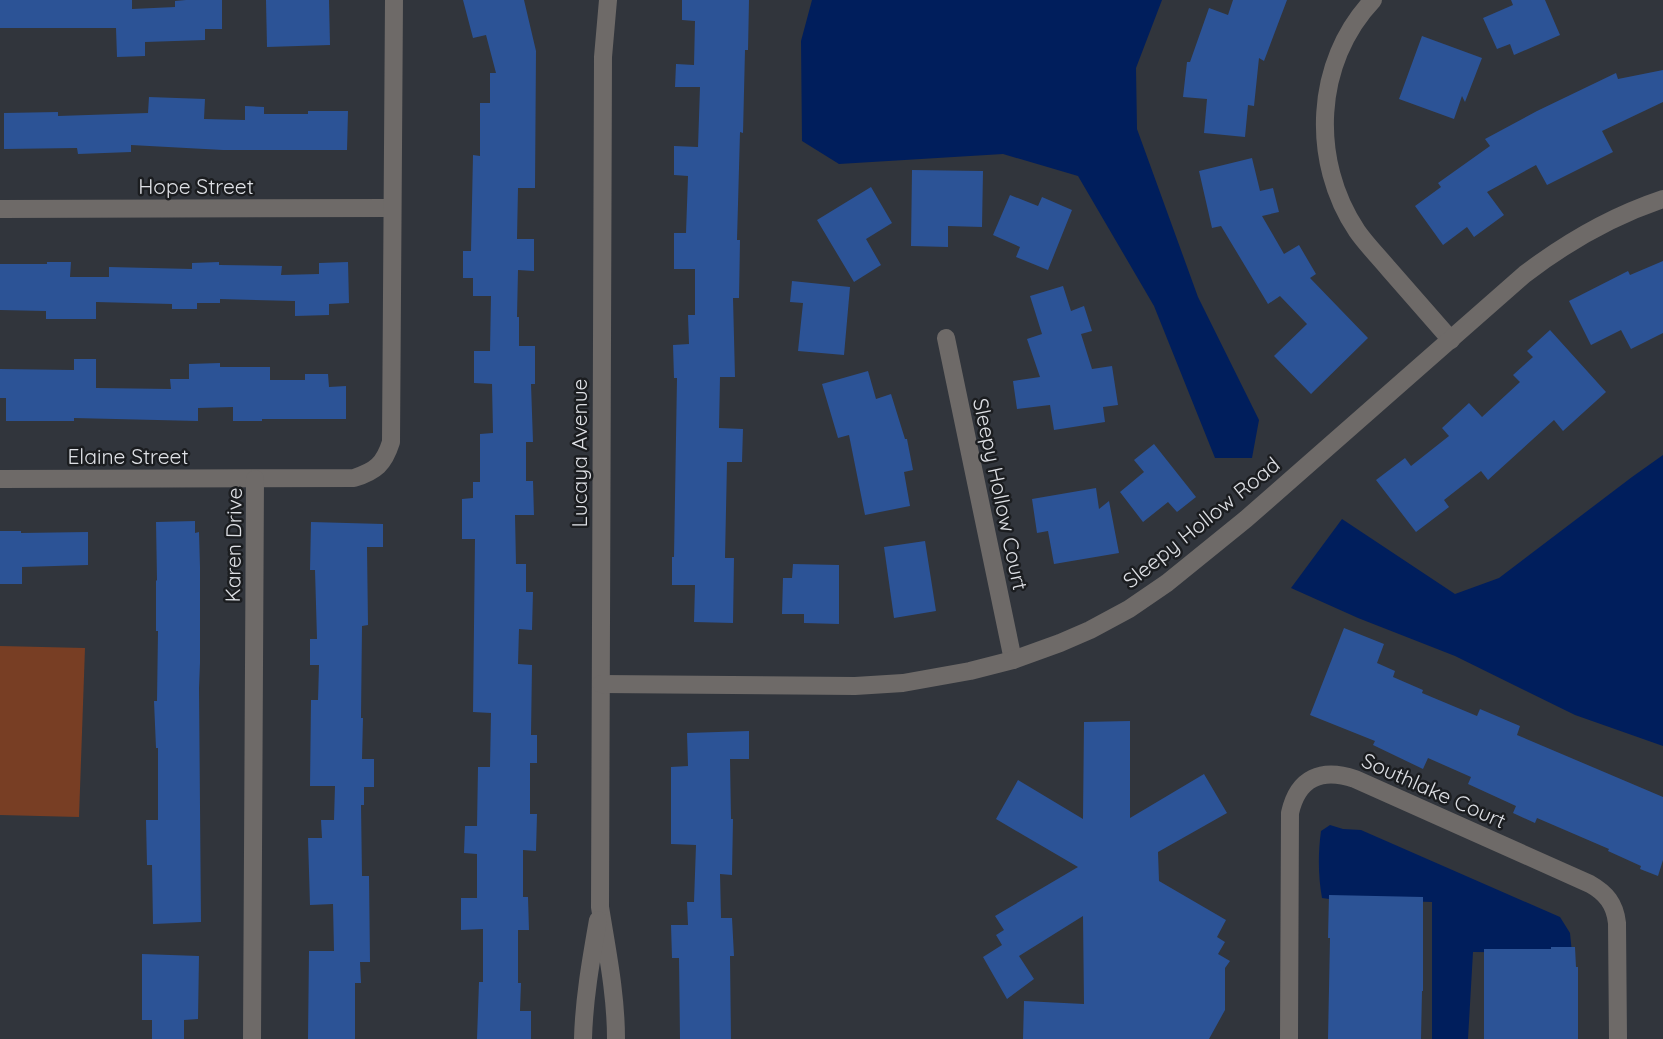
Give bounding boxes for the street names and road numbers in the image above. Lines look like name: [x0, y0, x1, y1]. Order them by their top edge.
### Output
street label: Hope Street: [138, 173, 254, 199]
street label: Lucaya Avenue: [566, 379, 592, 527]
street label: Sleepy Hollow Court: [968, 396, 1034, 592]
street label: Elaine Street: [67, 443, 189, 469]
street label: Sleepy Hollow Road: [1117, 451, 1285, 593]
street label: Karen Drive: [219, 487, 247, 603]
street label: Southlake Court: [1358, 747, 1510, 833]

